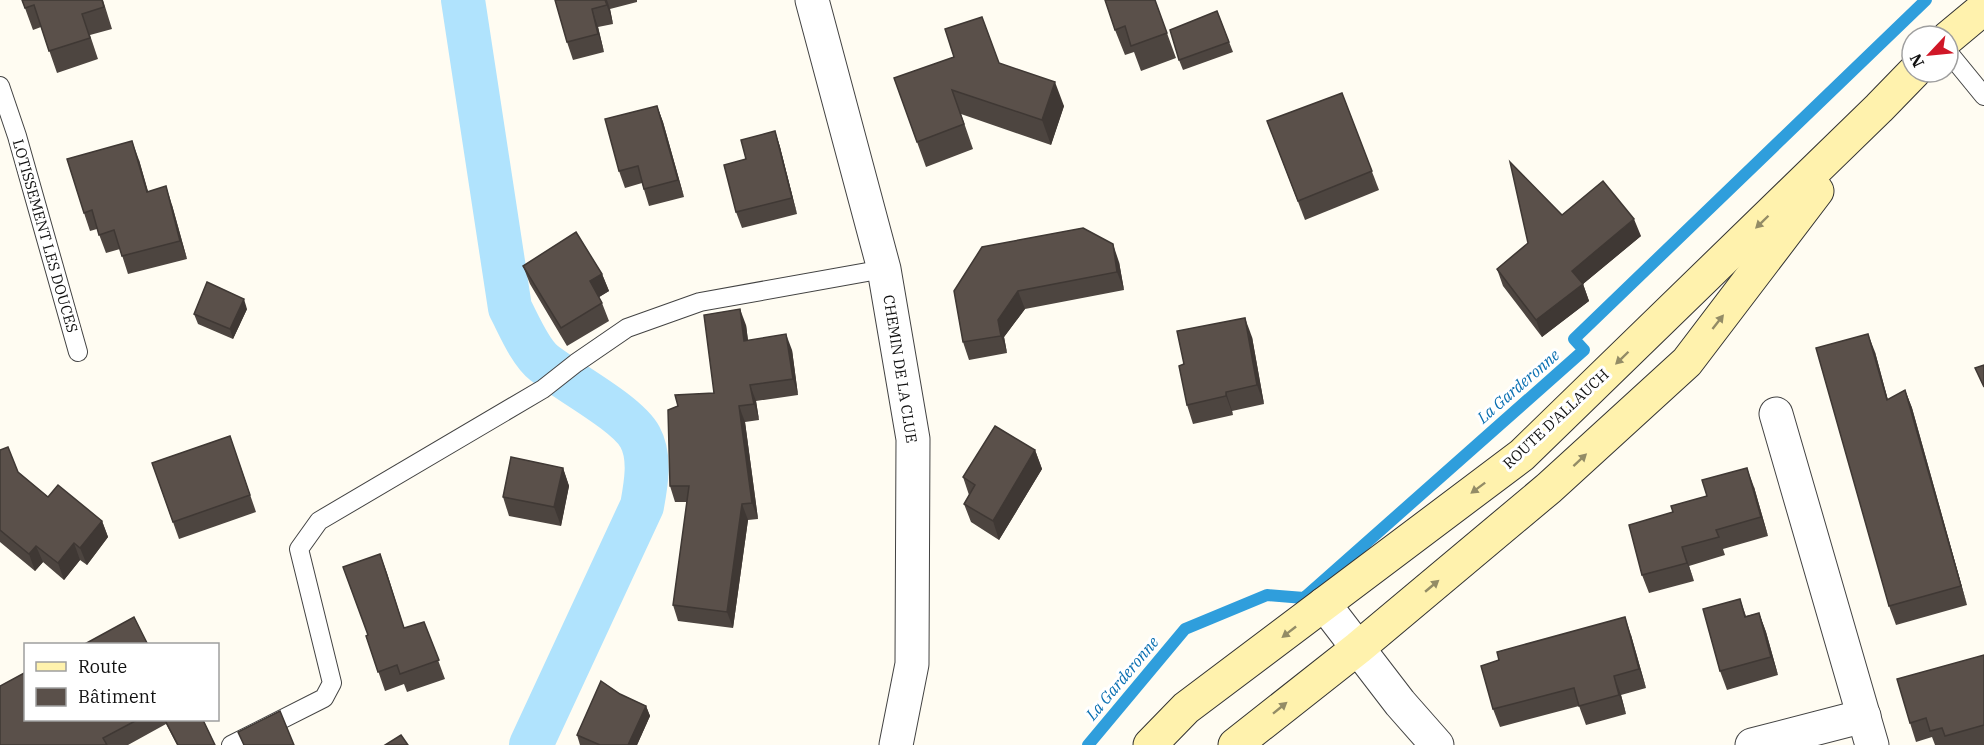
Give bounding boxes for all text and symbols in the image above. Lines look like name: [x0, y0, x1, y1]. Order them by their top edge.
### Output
north arrow: [1900, 24, 1960, 84]
text: N: [1905, 51, 1928, 71]
street label: LOTISSEMENT LES DOUCES: [9, 137, 82, 335]
one-way arrow: [1754, 215, 1769, 229]
street label: CHEMIN DE LA CLUE: [879, 293, 922, 444]
one-way arrow: [1711, 314, 1723, 329]
water label: La Garderonne: [1472, 345, 1563, 428]
one-way arrow: [1615, 350, 1629, 364]
street label: ROUTE D'ALLAUCH: [1499, 365, 1613, 473]
one-way arrow: [1573, 453, 1587, 467]
one-way arrow: [1470, 482, 1485, 494]
one-way arrow: [1424, 580, 1439, 593]
one-way arrow: [1281, 625, 1296, 637]
water label: La Garderonne: [1081, 632, 1163, 725]
legend: [24, 643, 219, 721]
text: Route: [78, 655, 127, 678]
text: Bâtiment: [78, 685, 156, 708]
one-way arrow: [1272, 702, 1288, 715]

